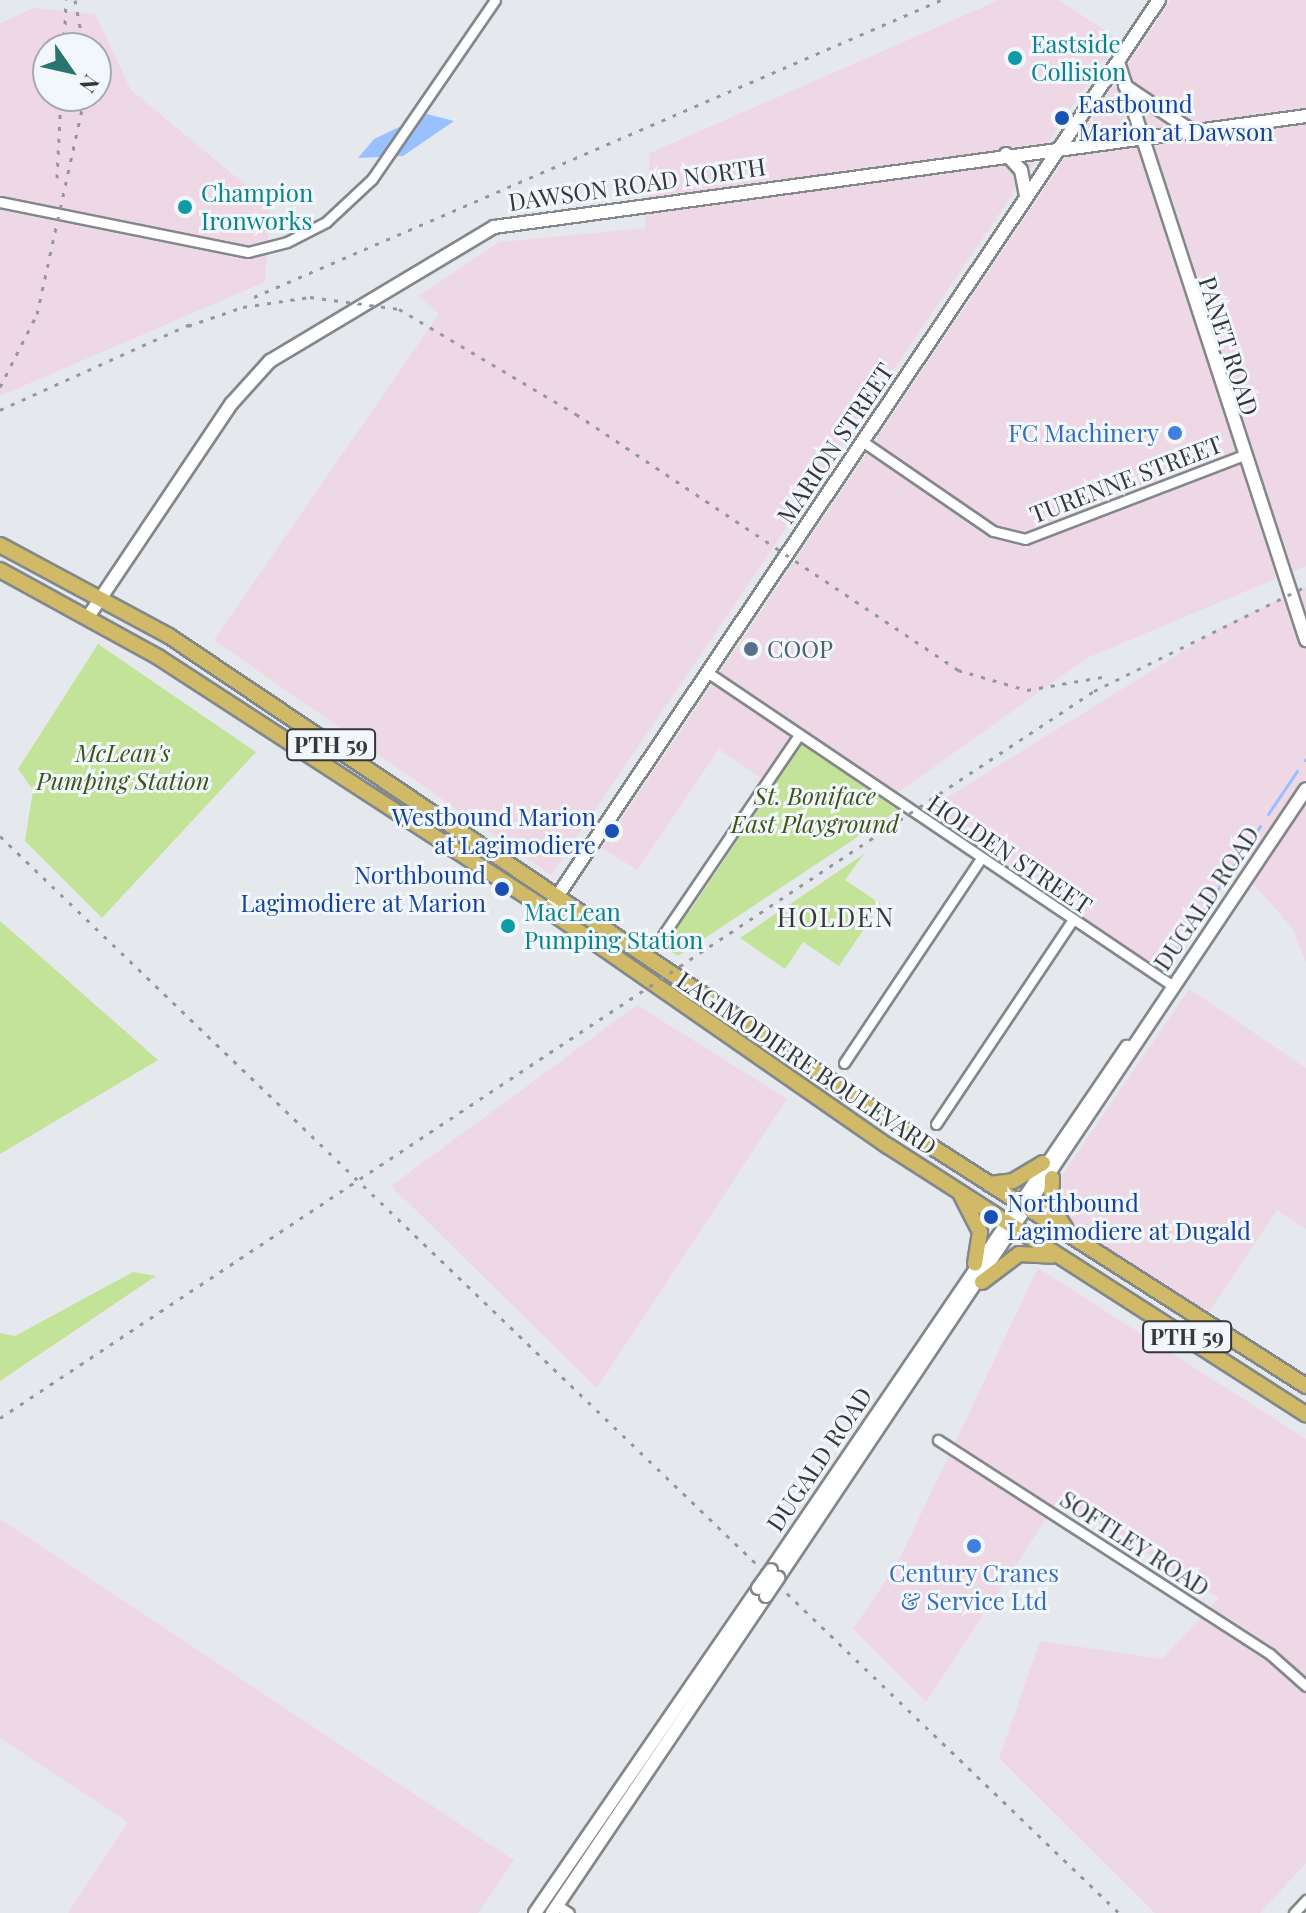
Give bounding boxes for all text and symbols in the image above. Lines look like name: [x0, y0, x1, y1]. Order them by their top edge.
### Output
place label: Eastside Collision: [1031, 30, 1126, 86]
north arrow: [32, 32, 112, 112]
marker: Eastside Collision: [1006, 49, 1024, 67]
text: N: [73, 69, 107, 99]
place label: Eastbound Marion at Dawson: [1078, 90, 1274, 146]
marker: Eastbound Marion at Dawson: [1053, 109, 1071, 127]
street label: DAWSON ROAD NORTH: [506, 152, 768, 216]
place label: Champion Ironworks: [201, 179, 313, 235]
marker: Champion Ironworks: [176, 198, 194, 216]
street label: PANET ROAD: [1193, 273, 1265, 419]
street label: MARION STREET: [771, 357, 899, 529]
place label: FC Machinery: [1008, 419, 1159, 447]
marker: FC Machinery: [1166, 424, 1184, 442]
street label: TURENNE STREET: [1026, 429, 1226, 529]
place label: COOP: [767, 635, 833, 663]
marker: COOP: [742, 640, 760, 658]
road number: PTH 59: [285, 727, 377, 763]
park label: McLean's Pumping Station: [36, 739, 210, 795]
park label: St. Boniface East Playground: [731, 782, 899, 838]
street label: HOLDEN STREET: [922, 788, 1098, 920]
place label: Westbound Marion at Lagimodiere: [392, 803, 596, 859]
street label: DUGALD ROAD: [1147, 821, 1265, 975]
marker: Westbound Marion at Lagimodiere: [603, 822, 621, 840]
place label: Northbound Lagimodiere at Marion: [240, 861, 486, 917]
marker: Northbound Lagimodiere at Marion: [493, 880, 511, 898]
place label: MacLean Pumping Station: [524, 898, 703, 954]
district label: HOLDEN: [777, 901, 895, 933]
marker: MacLean Pumping Station: [499, 917, 517, 935]
street label: LAGIMODIERE BOULEVARD: [672, 965, 942, 1161]
place label: Northbound Lagimodiere at Dugald: [1007, 1189, 1251, 1245]
marker: Northbound Lagimodiere at Dugald: [982, 1208, 1000, 1226]
road number: PTH 59: [1141, 1319, 1233, 1355]
street label: DUGALD ROAD: [760, 1382, 878, 1536]
street label: SOFTLEY ROAD: [1055, 1484, 1215, 1602]
marker: Century Cranes & Service Ltd: [965, 1537, 983, 1555]
place label: Century Cranes & Service Ltd: [889, 1559, 1059, 1615]

